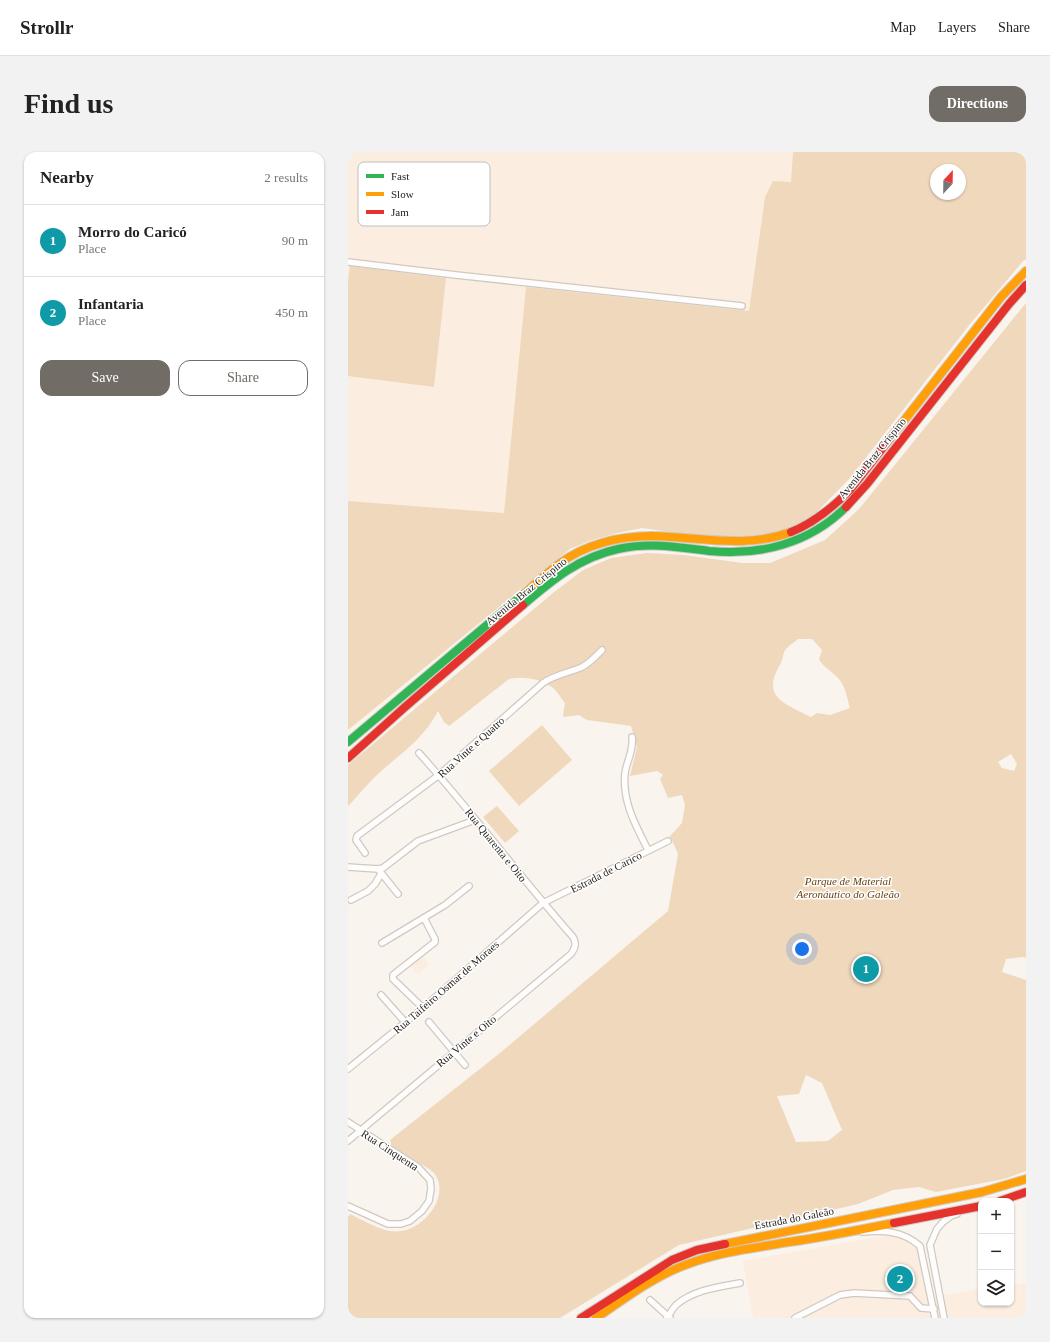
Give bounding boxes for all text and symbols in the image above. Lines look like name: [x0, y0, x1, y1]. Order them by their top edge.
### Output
text: Strollr: [20, 17, 73, 38]
text: Map: [890, 20, 916, 35]
text: Layers: [938, 20, 976, 35]
text: Share: [998, 20, 1030, 35]
button: Directions: [929, 86, 1026, 122]
text: Find us: [24, 88, 114, 119]
legend: [358, 162, 490, 226]
north arrow: [930, 164, 966, 200]
text: Nearby: [40, 168, 94, 187]
text: 2 results: [264, 170, 308, 185]
text: Fast: [391, 170, 409, 182]
text: Slow: [391, 188, 414, 200]
text: Jam: [391, 206, 409, 218]
text: Morro do Caricó: [78, 224, 187, 240]
text: 1: [50, 233, 56, 248]
text: 90 m: [282, 233, 308, 248]
text: Place: [78, 241, 106, 256]
text: Infantaria: [78, 296, 144, 312]
text: 2: [50, 305, 56, 320]
text: 450 m: [275, 305, 308, 320]
text: Place: [78, 313, 106, 328]
button: Save: [40, 360, 170, 396]
button: Share: [178, 360, 308, 396]
street label: Avenida Braz Crispino: [836, 415, 909, 501]
street label: Avenida Braz Crispino: [483, 554, 569, 627]
street label: Rua Vinte e Quatro: [435, 714, 507, 780]
street label: Rua Quarenta e Oito: [463, 806, 530, 884]
street label: Estrada de Carico: [568, 849, 644, 895]
park label: Parque de Material Aeronáutico do Galeão: [796, 875, 900, 900]
street label: Rua Taifeiro Osmar de Moraes: [391, 938, 501, 1036]
your location: [792, 939, 812, 959]
pin: 1: [853, 954, 879, 984]
street label: Rua Vinte e Oito: [434, 1012, 499, 1069]
street label: Rua Cinquenta: [359, 1127, 421, 1173]
map controls: [978, 1198, 1014, 1306]
button: +: [978, 1198, 1014, 1234]
street label: Estrada do Galeão: [753, 1204, 835, 1232]
button: −: [978, 1234, 1014, 1270]
pin: 2: [887, 1264, 913, 1294]
button: layers: [978, 1270, 1014, 1306]

